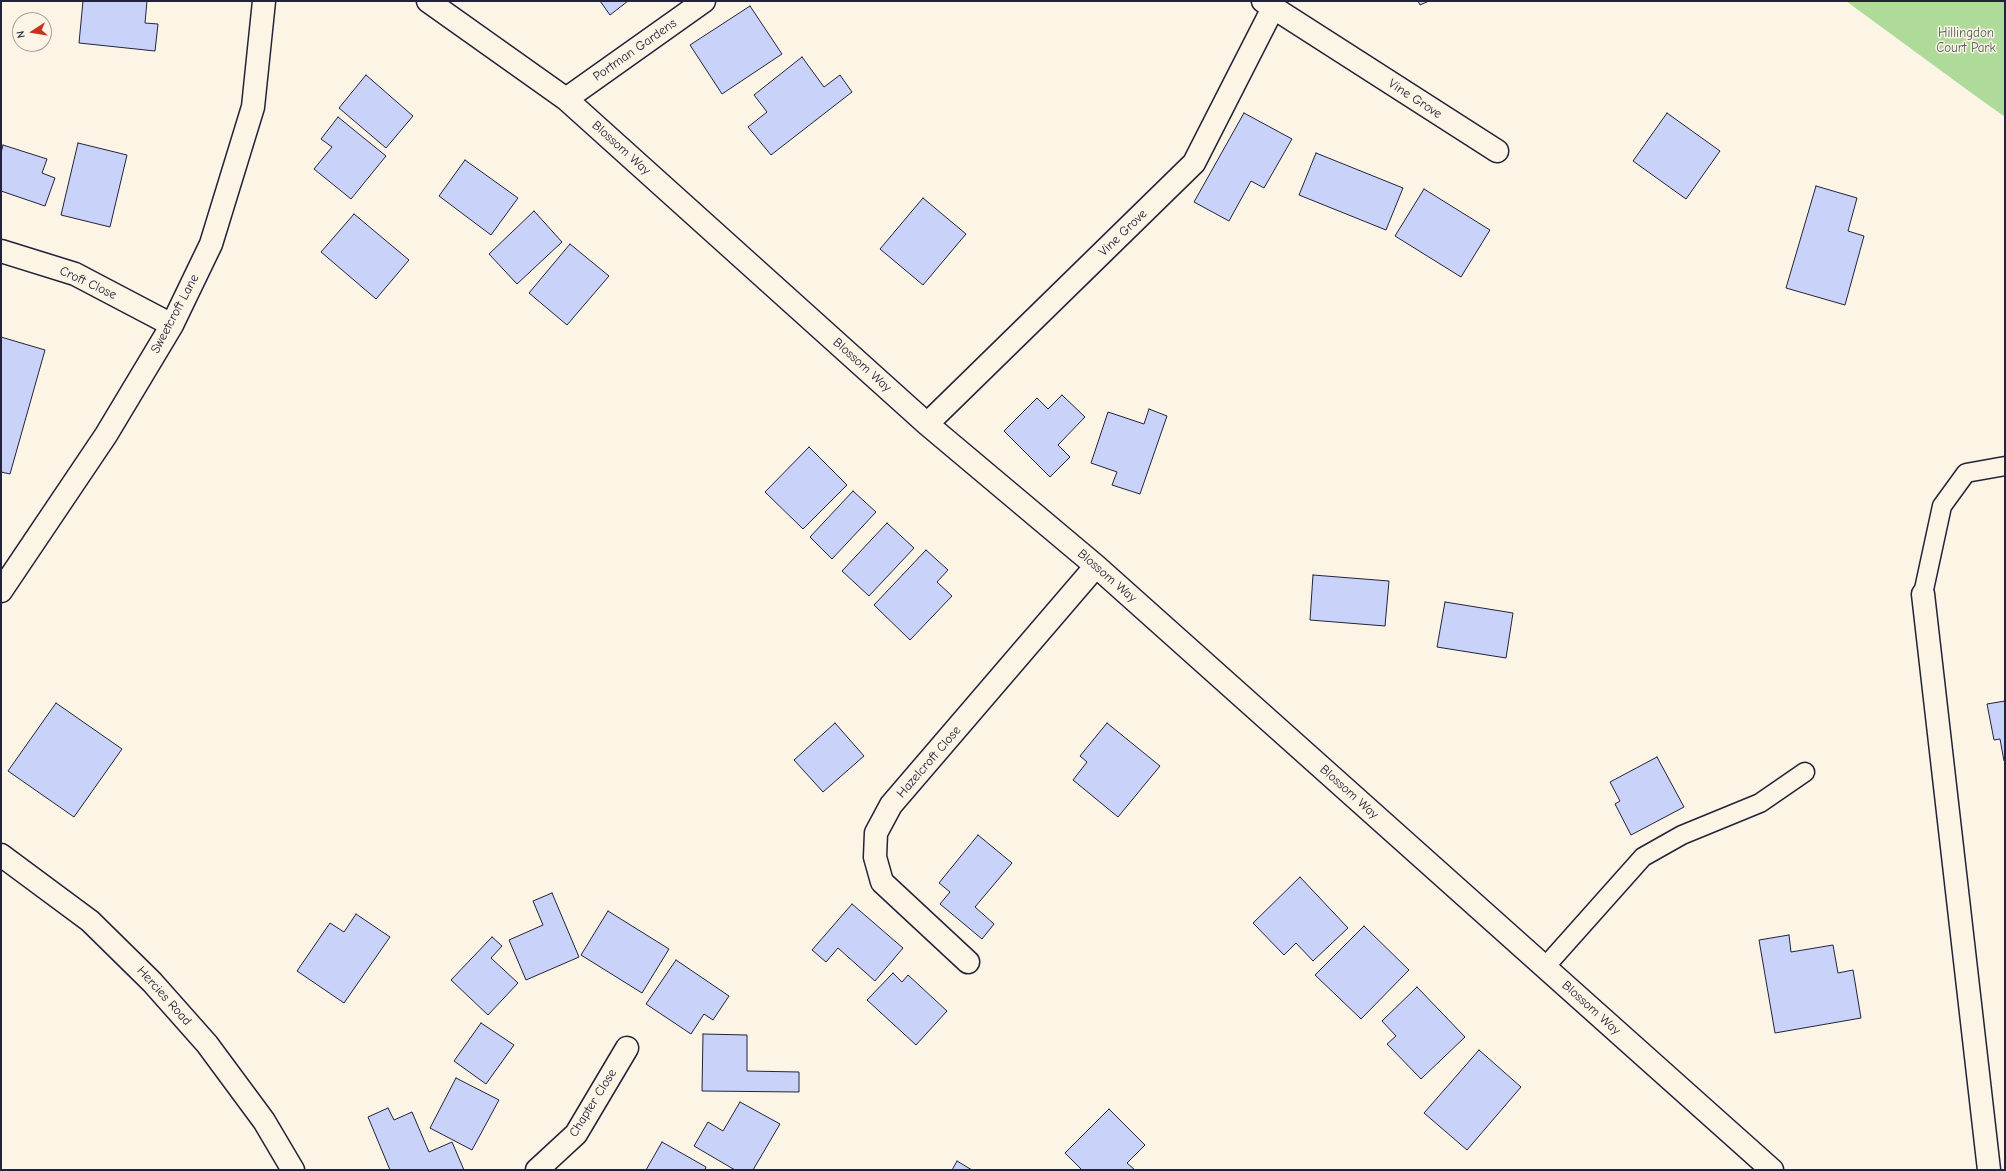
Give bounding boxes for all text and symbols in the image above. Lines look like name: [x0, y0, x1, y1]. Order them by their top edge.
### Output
north arrow: [12, 12, 52, 52]
street label: Portman Gardens: [590, 15, 680, 85]
park label: Hillingdon Court Park: [1936, 25, 1996, 56]
text: N: [14, 30, 28, 39]
street label: Vine Grove: [1385, 76, 1445, 122]
street label: Blossom Way: [589, 118, 653, 178]
street label: Vine Grove: [1096, 206, 1150, 260]
street label: Croft Close: [57, 263, 119, 303]
street label: Sweetcroft Lane: [148, 272, 202, 356]
street label: Blossom Way: [830, 335, 894, 395]
street label: Blossom Way: [1074, 546, 1140, 606]
street label: Hazelcroft Close: [894, 723, 964, 801]
street label: Blossom Way: [1317, 762, 1381, 822]
street label: Hercies Road: [133, 963, 195, 1029]
street label: Blossom Way: [1559, 978, 1623, 1038]
street label: Chapter Close: [566, 1066, 620, 1140]

